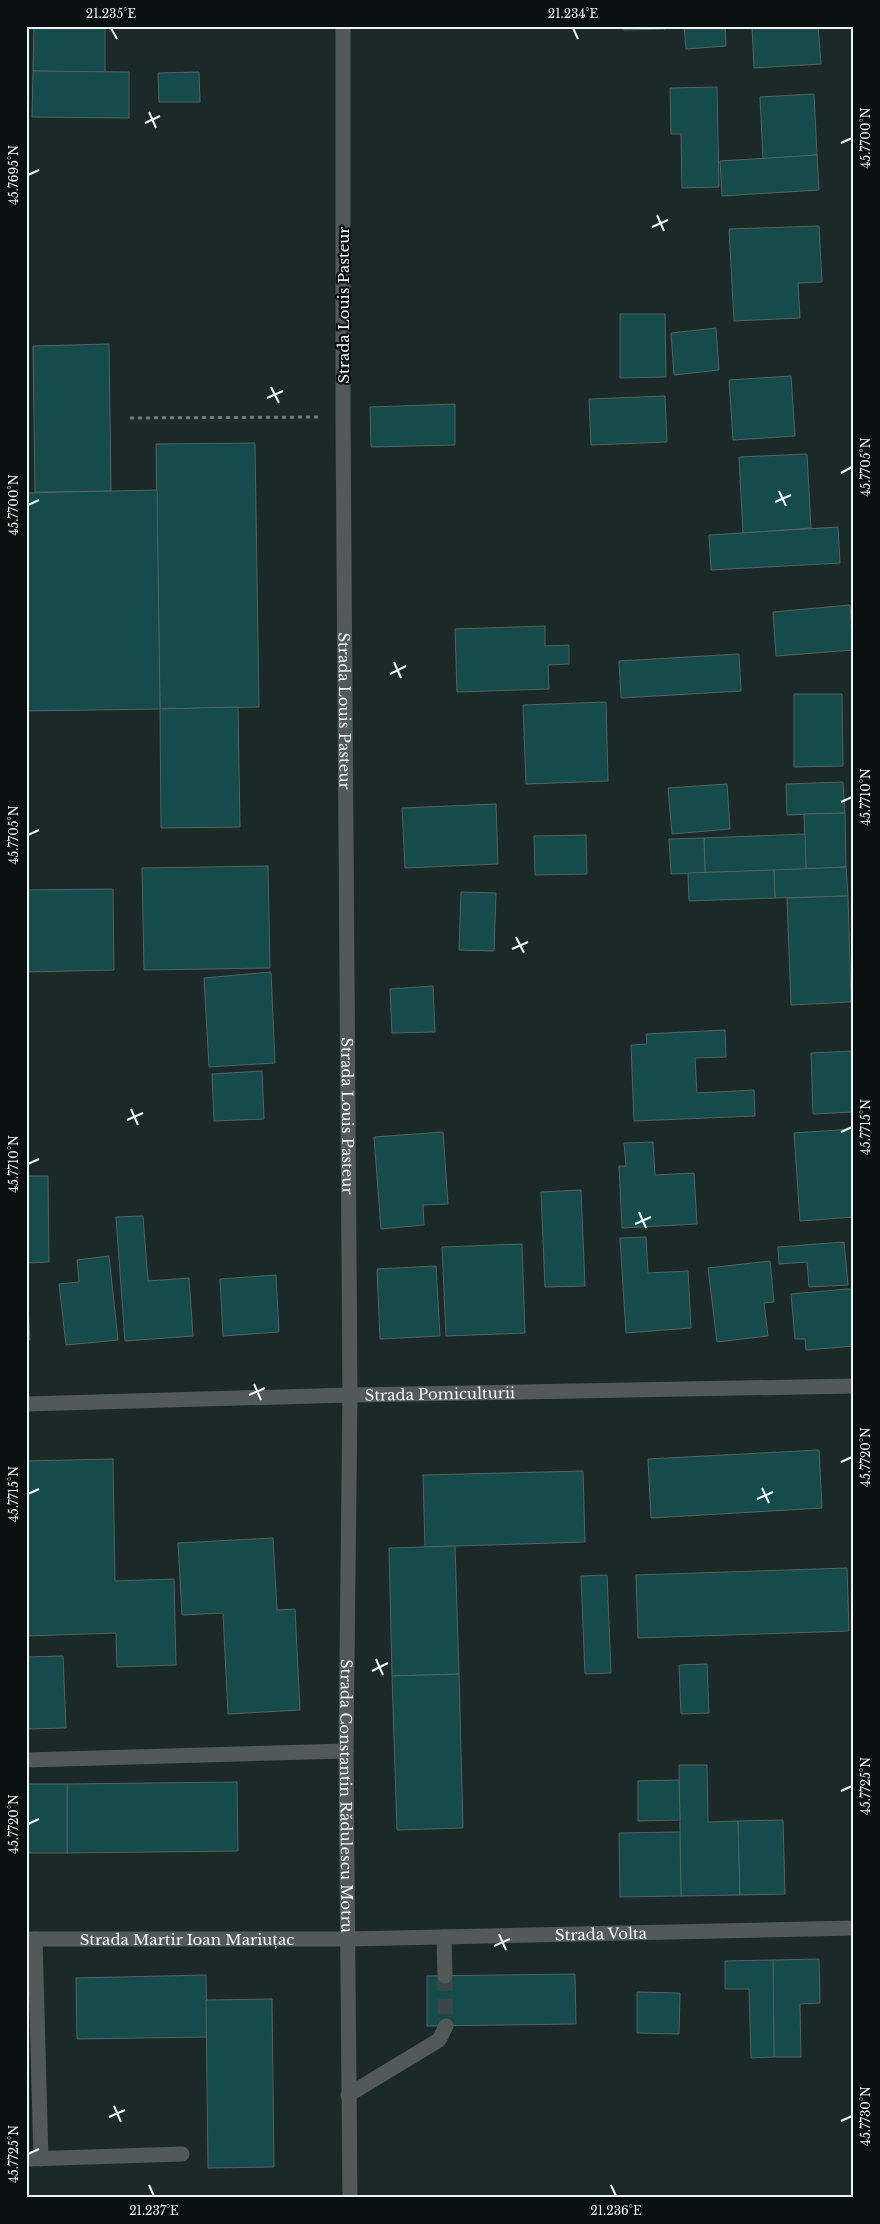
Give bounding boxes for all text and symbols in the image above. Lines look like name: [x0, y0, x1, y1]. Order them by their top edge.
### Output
text: 21.235°E: [86, 6, 136, 21]
text: 21.234°E: [548, 6, 598, 21]
text: 45.7700°N: [858, 107, 873, 168]
text: 45.7695°N: [6, 145, 21, 205]
street label: Strada Louis Pasteur: [334, 226, 353, 384]
text: 45.7705°N: [858, 437, 873, 497]
text: 45.7700°N: [6, 474, 21, 535]
street label: Strada Louis Pasteur: [335, 632, 355, 790]
text: 45.7710°N: [858, 768, 873, 826]
text: 45.7705°N: [6, 805, 21, 865]
street label: Strada Louis Pasteur: [338, 1037, 358, 1195]
text: 45.7715°N: [858, 1099, 873, 1155]
text: 45.7710°N: [6, 1135, 21, 1193]
street label: Strada Pomiculturii: [364, 1383, 515, 1404]
text: 45.7720°N: [858, 1427, 873, 1487]
text: 45.7715°N: [6, 1466, 21, 1522]
street label: Strada Constantin Rădulescu Motru: [336, 1659, 357, 1933]
text: 45.7725°N: [858, 1757, 873, 1815]
text: 45.7720°N: [6, 1794, 21, 1854]
street label: Strada Volta: [555, 1923, 648, 1944]
street label: Strada Martir Ioan Mariuțac: [80, 1930, 294, 1949]
text: 45.7730°N: [858, 2086, 873, 2146]
text: 45.7725°N: [6, 2125, 21, 2183]
text: 21.237°E: [129, 2203, 179, 2218]
text: 21.236°E: [590, 2203, 642, 2218]

